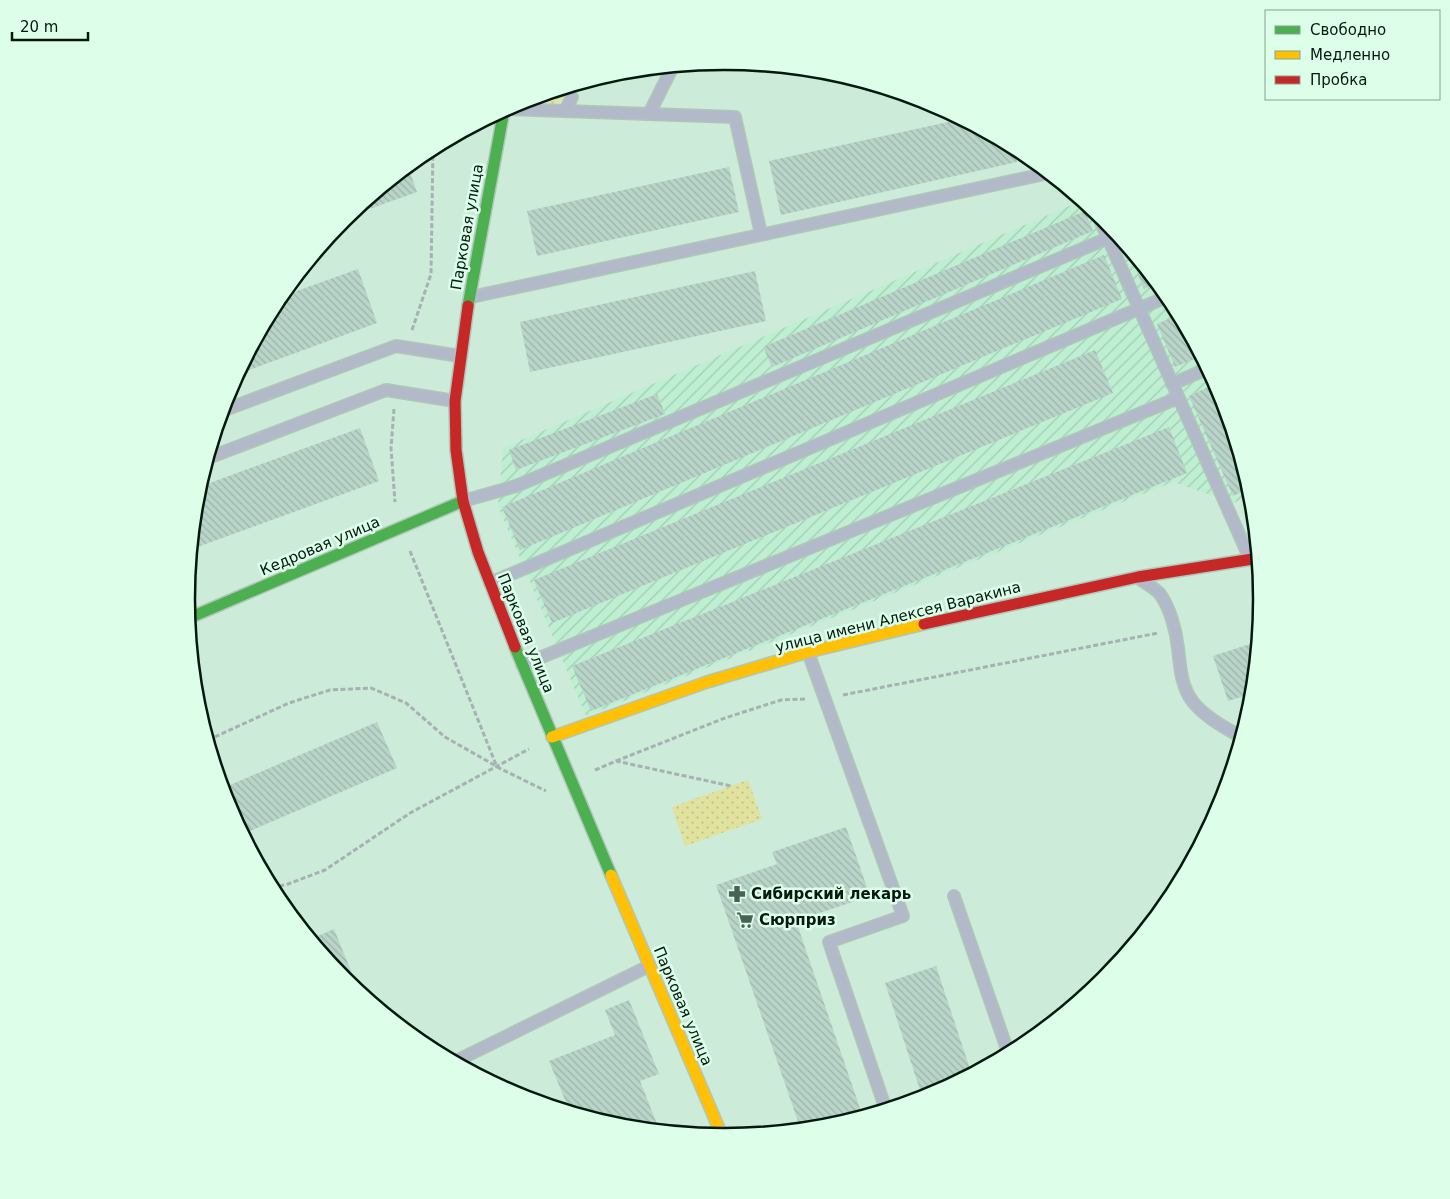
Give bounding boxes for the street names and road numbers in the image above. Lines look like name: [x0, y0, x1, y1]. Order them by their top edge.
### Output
street label: Парковая улица: [447, 163, 487, 291]
street label: Кедровая улица: [257, 513, 383, 579]
street label: Парковая улица: [494, 570, 558, 696]
street label: улица имени Алексея Варакина: [773, 578, 1023, 656]
street label: Парковая улица: [650, 944, 716, 1068]

